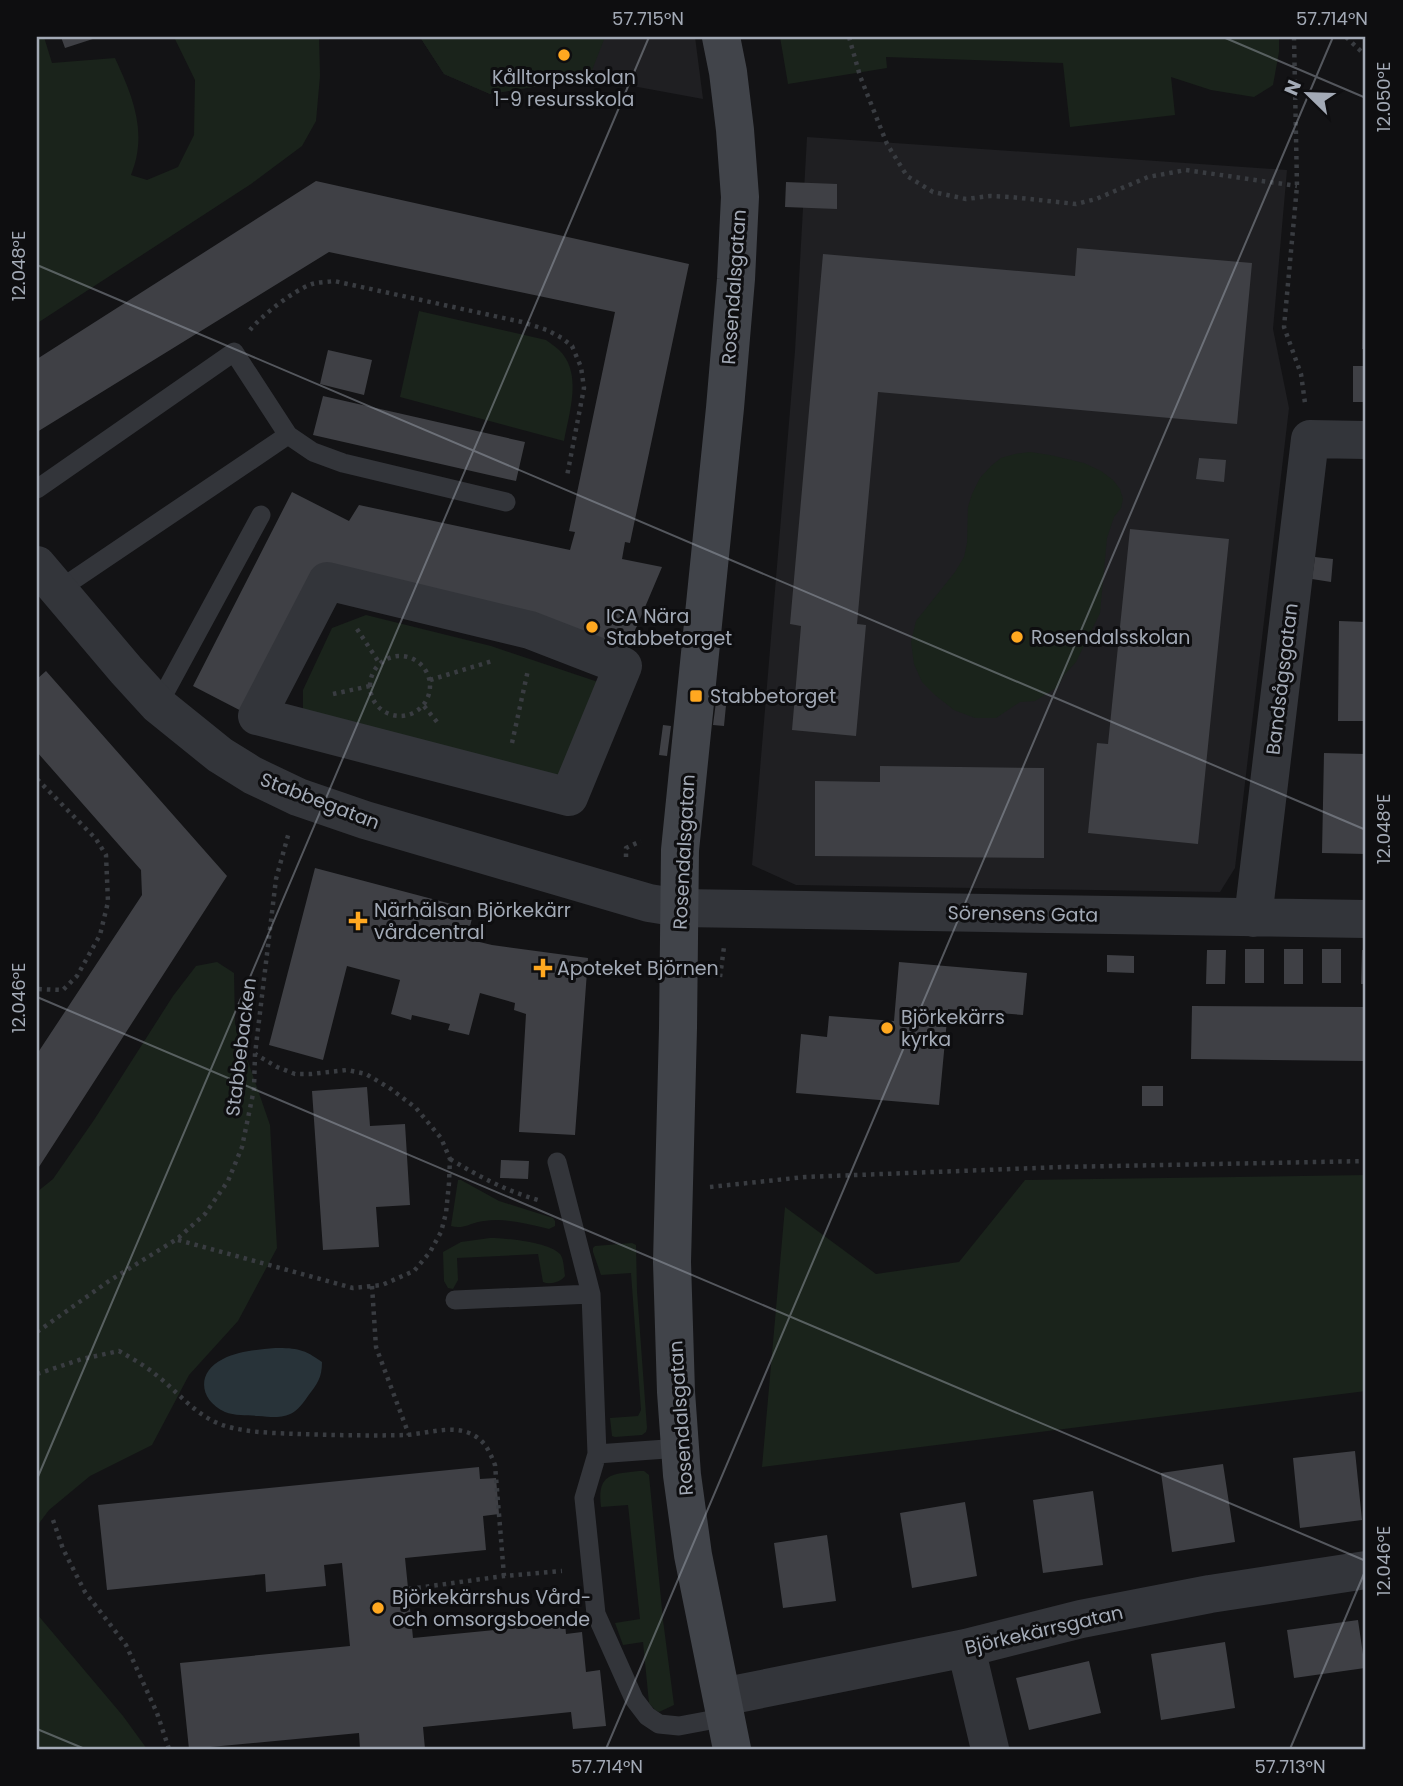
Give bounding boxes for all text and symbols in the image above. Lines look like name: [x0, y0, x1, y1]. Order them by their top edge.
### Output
text: 57.715°N: [612, 6, 684, 31]
text: 57.714°N: [1296, 6, 1368, 31]
marker: Kålltorpsskolan 1-9 resursskola: [556, 47, 572, 63]
north arrow: [1274, 60, 1344, 130]
text: 12.050°E: [1371, 62, 1396, 132]
place label: Kålltorpsskolan 1-9 resursskola: [492, 64, 636, 113]
text: N: [1278, 76, 1308, 99]
street label: Rosendalsgatan: [715, 209, 753, 365]
text: 12.048°E: [6, 231, 31, 301]
street label: Bandsågsgatan: [1259, 602, 1305, 756]
place label: ICA Nära Stabbetorget: [606, 603, 732, 652]
marker: ICA Nära Stabbetorget: [584, 619, 600, 635]
place label: Rosendalsskolan: [1031, 624, 1190, 651]
marker: Rosendalsskolan: [1009, 629, 1025, 645]
place label: Stabbetorget: [710, 683, 836, 710]
marker: Stabbetorget: [688, 688, 704, 704]
street label: Stabbegatan: [256, 766, 384, 836]
street label: Rosendalsgatan: [666, 774, 702, 930]
text: 12.048°E: [1371, 794, 1396, 864]
place label: Närhälsan Björkekärr vårdcentral: [374, 897, 571, 946]
street label: Sörensens Gata: [947, 899, 1099, 929]
marker: Närhälsan Björkekärr vårdcentral: [348, 911, 368, 931]
place label: Apoteket Björnen: [557, 955, 719, 982]
marker: Apoteket Björnen: [535, 960, 551, 976]
text: 12.046°E: [6, 963, 31, 1033]
street label: Stabbebacken: [219, 976, 263, 1118]
place label: Björkekärrs kyrka: [901, 1004, 1005, 1053]
marker: Björkekärrs kyrka: [879, 1020, 895, 1036]
street label: Rosendalsgatan: [662, 1340, 700, 1496]
text: 12.046°E: [1371, 1526, 1396, 1596]
place label: Björkekärrshus Vård- och omsorgsboende: [392, 1584, 591, 1633]
street label: Björkekärrsgatan: [962, 1599, 1126, 1661]
marker: Björkekärrshus Vård- och omsorgsboende: [370, 1600, 386, 1616]
text: 57.714°N: [571, 1754, 643, 1779]
text: 57.713°N: [1254, 1754, 1326, 1779]

